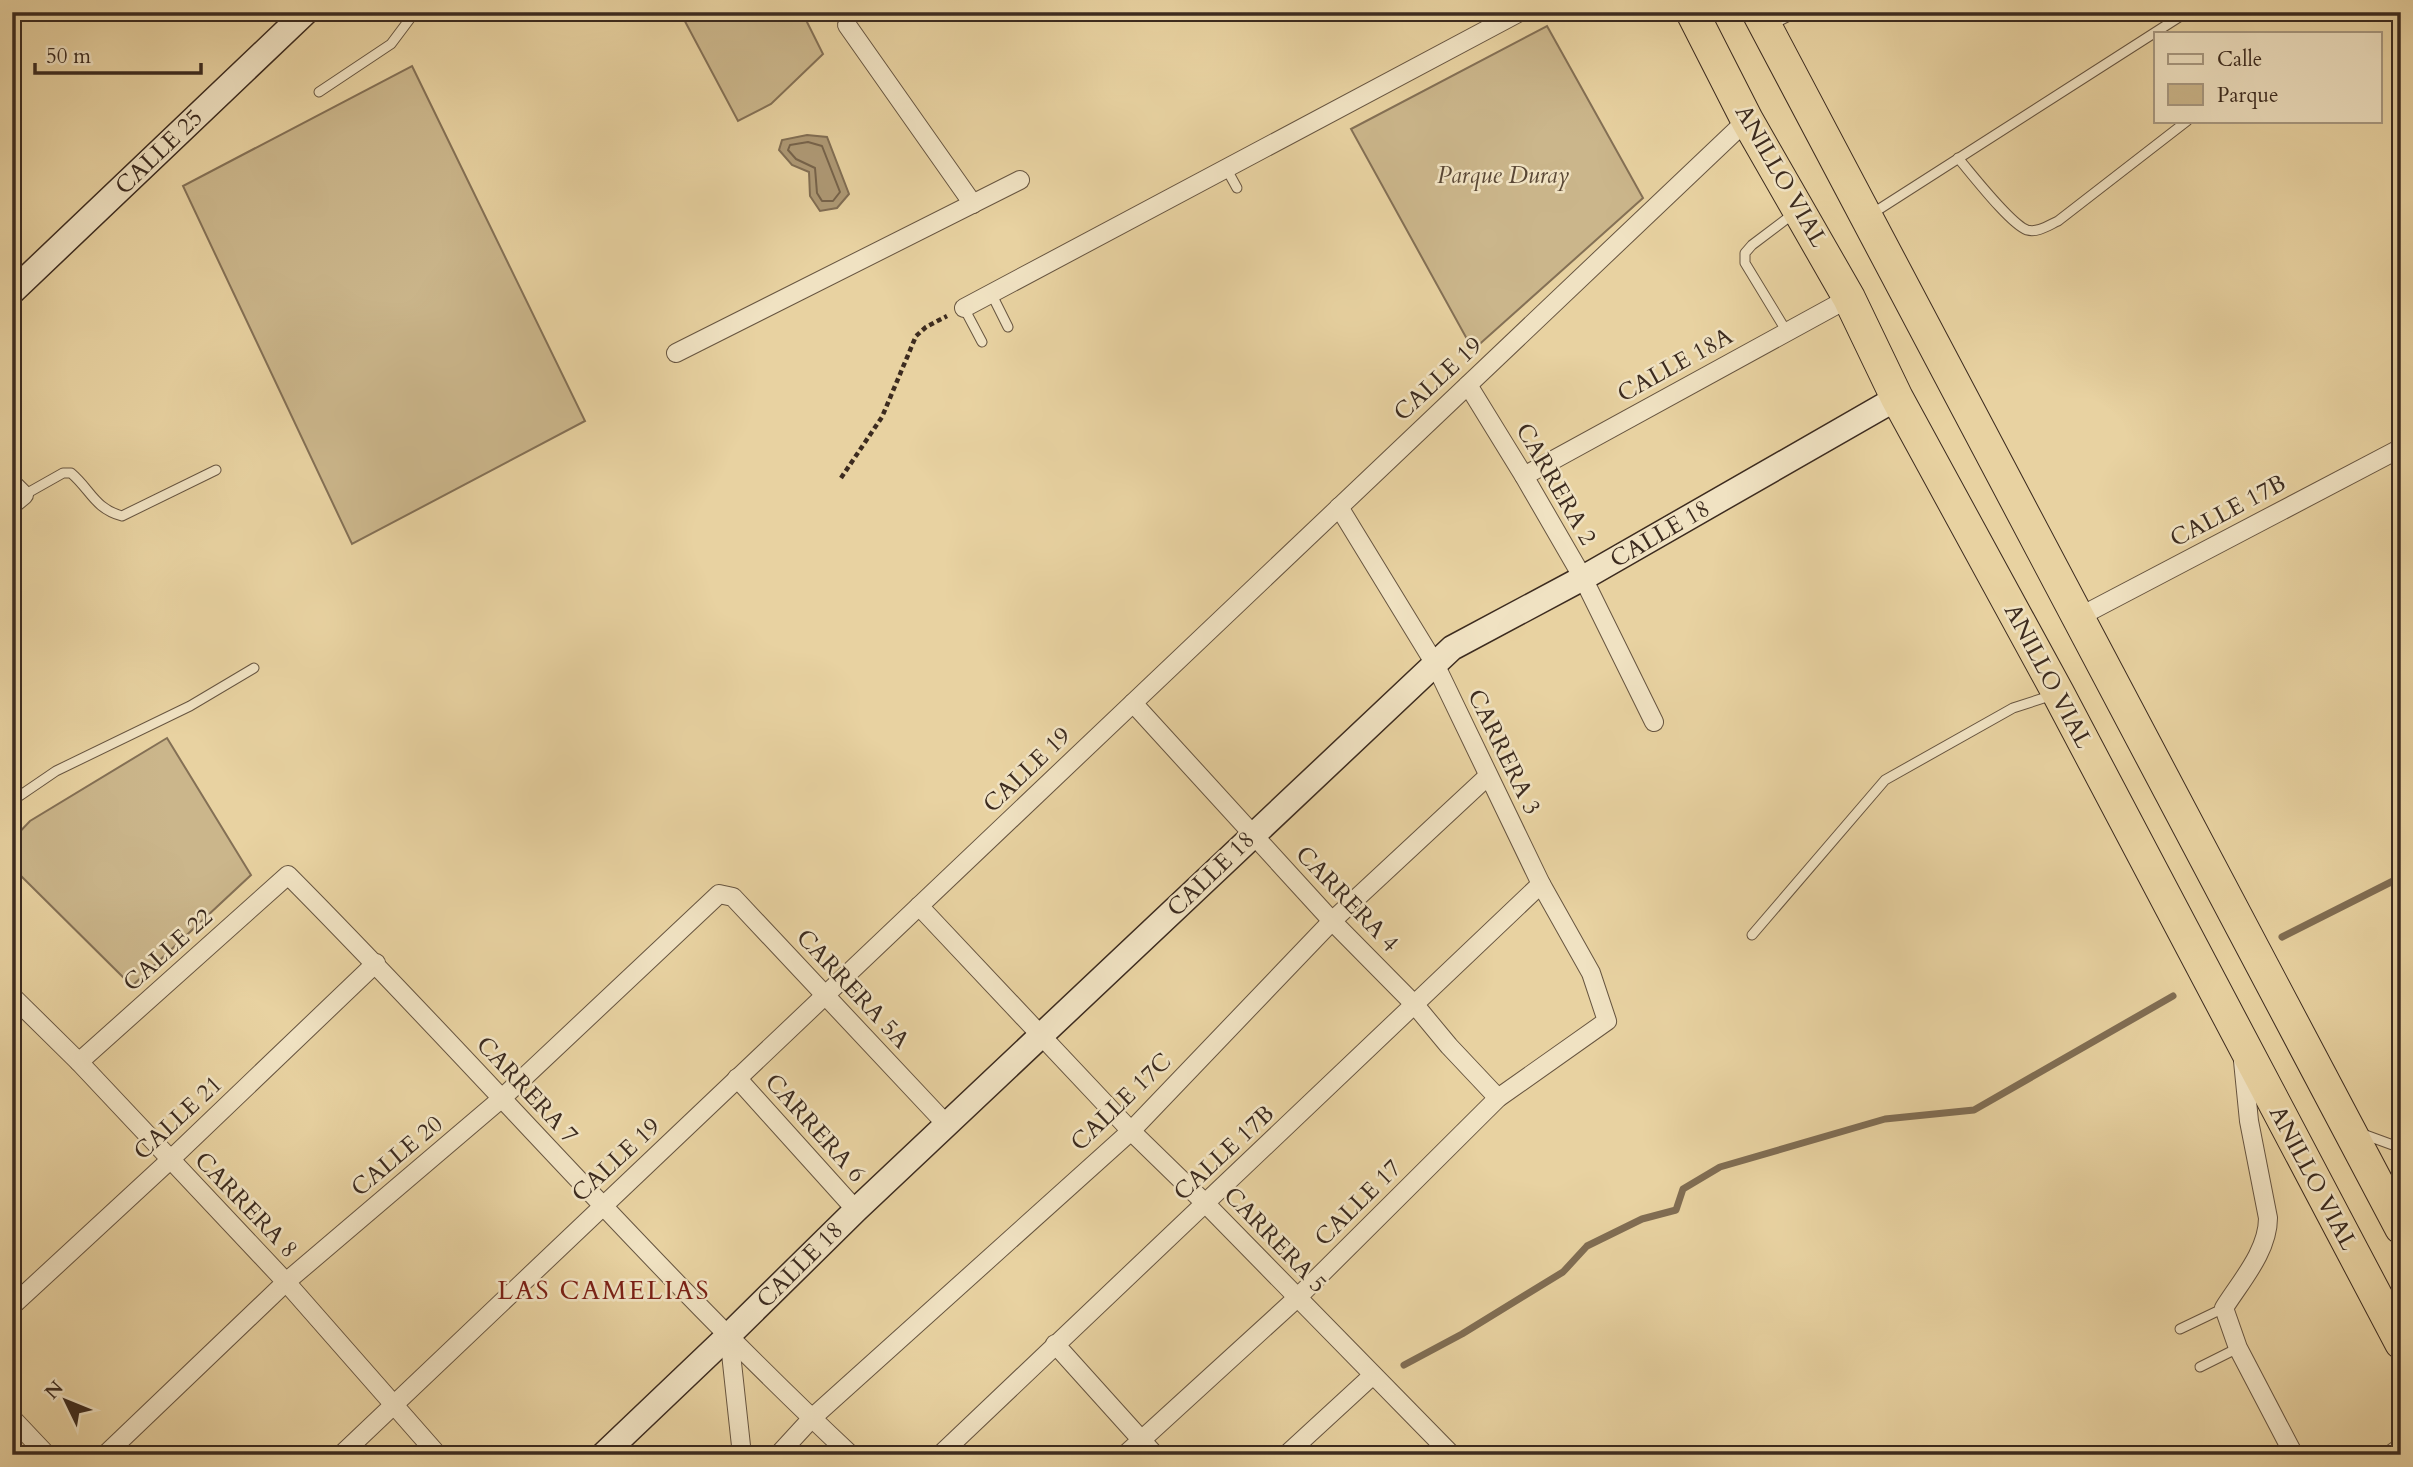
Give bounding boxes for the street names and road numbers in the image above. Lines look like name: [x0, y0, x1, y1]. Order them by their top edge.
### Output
street label: ANILLO VIAL: [1727, 99, 1835, 254]
street label: CALLE 25: [108, 102, 210, 202]
street label: CALLE 18A: [1611, 319, 1740, 410]
street label: CALLE 19: [1386, 329, 1490, 429]
street label: CARRERA 2: [1508, 417, 1604, 551]
street label: CALLE 17B: [2164, 467, 2292, 555]
street label: CALLE 18: [1604, 492, 1716, 576]
street label: ANILLO VIAL: [1996, 598, 2100, 755]
street label: CARRERA 3: [1459, 684, 1549, 820]
street label: CALLE 19: [976, 720, 1078, 820]
street label: CALLE 18: [1160, 824, 1262, 924]
street label: CARRERA 4: [1288, 839, 1406, 959]
street label: CALLE 22: [116, 901, 220, 999]
street label: CARRERA 5A: [789, 922, 918, 1057]
street label: CARRERA 7: [469, 1029, 585, 1151]
street label: CALLE 17C: [1063, 1045, 1179, 1159]
street label: CARRERA 6: [757, 1066, 873, 1190]
street label: CALLE 21: [126, 1068, 230, 1168]
street label: CALLE 17B: [1166, 1098, 1282, 1208]
street label: ANILLO VIAL: [2261, 1100, 2365, 1257]
street label: CALLE 20: [344, 1108, 450, 1204]
street label: CALLE 19: [564, 1110, 668, 1210]
street label: CARRERA 8: [187, 1145, 305, 1265]
street label: CALLE 17: [1307, 1152, 1409, 1254]
street label: CARRERA 5: [1216, 1180, 1334, 1300]
street label: CALLE 18: [749, 1214, 851, 1316]

